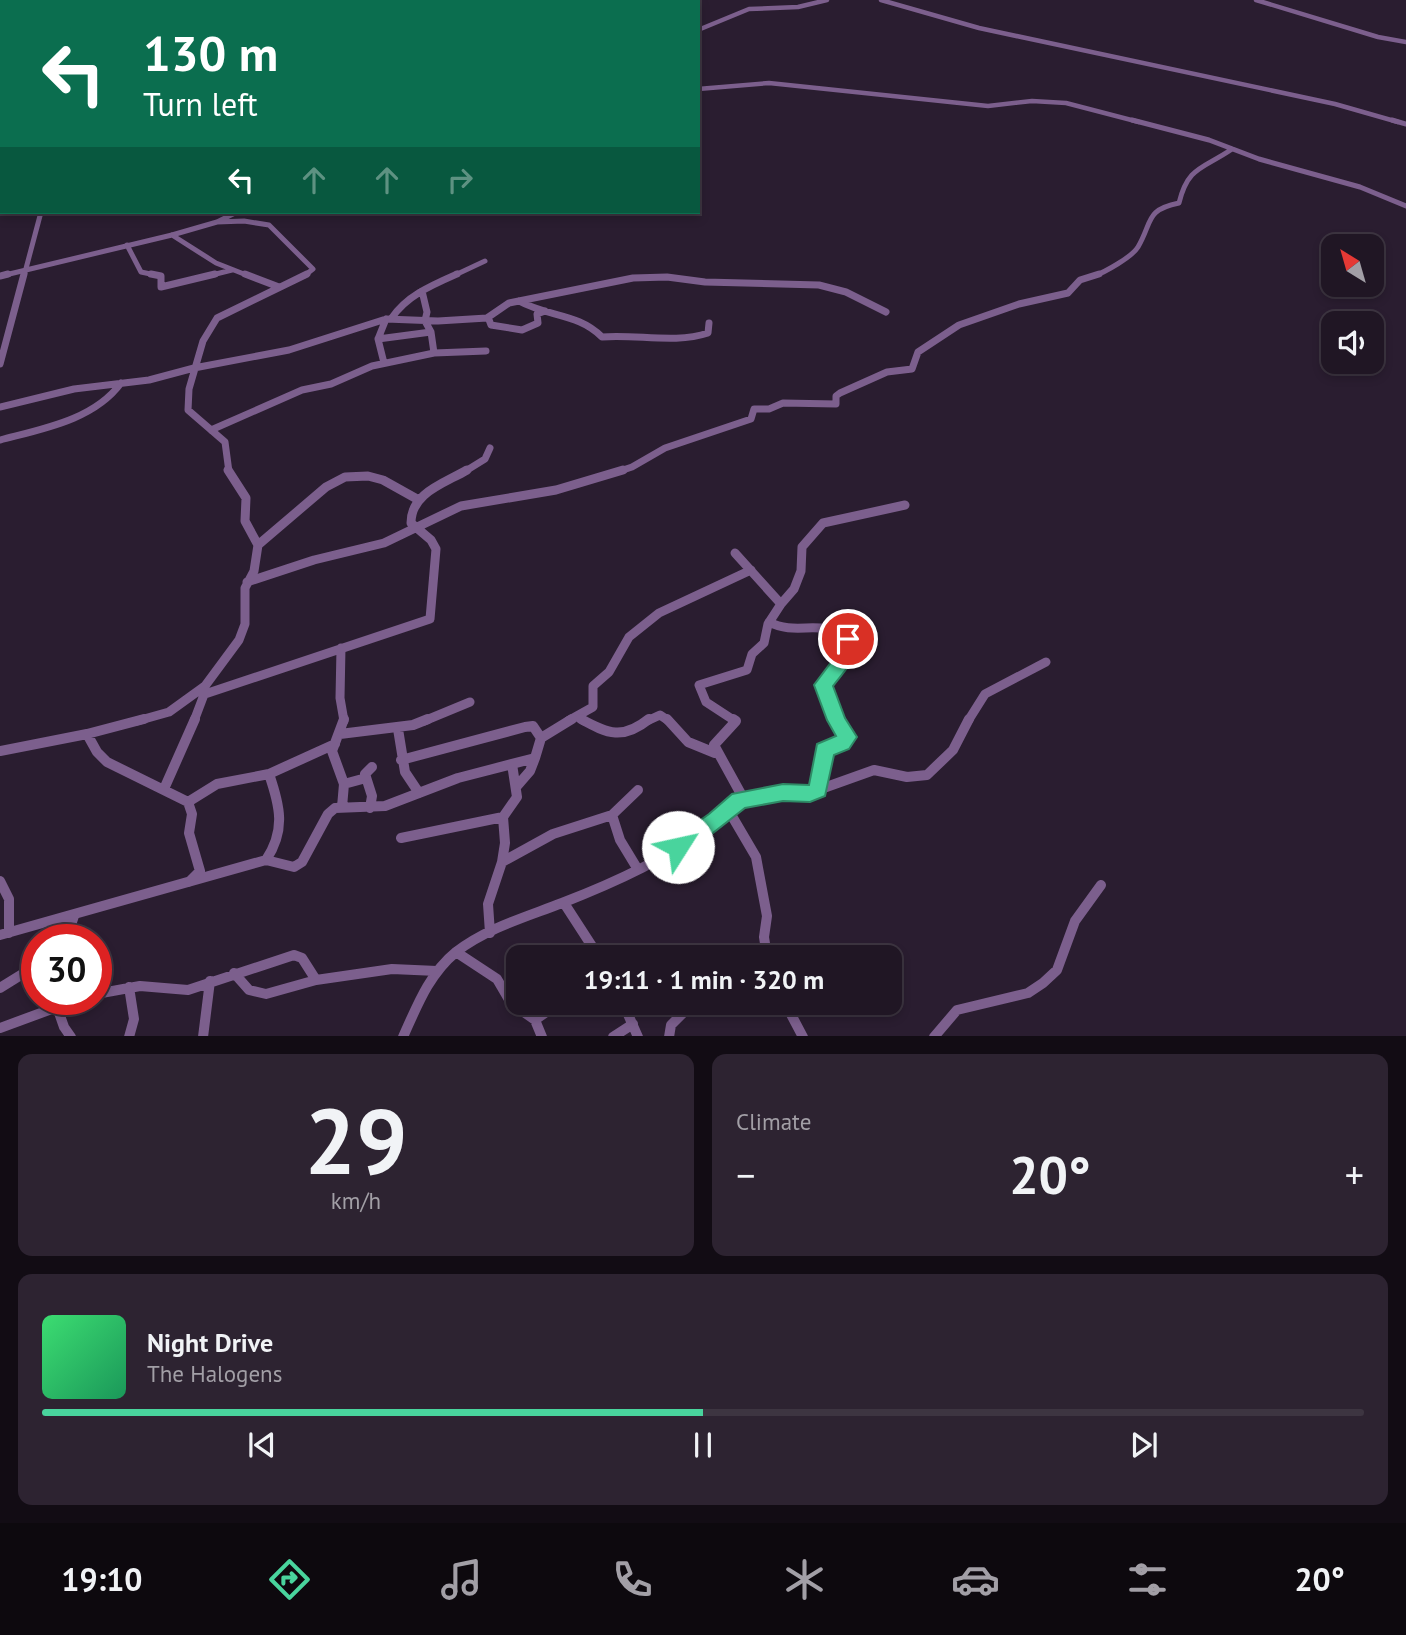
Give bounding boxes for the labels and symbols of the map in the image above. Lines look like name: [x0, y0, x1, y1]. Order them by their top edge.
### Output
north arrow: [1321, 234, 1384, 298]
pin: [818, 609, 878, 669]
position arrow: [641, 810, 715, 884]
speed limit sign: 30: [21, 924, 112, 1015]

